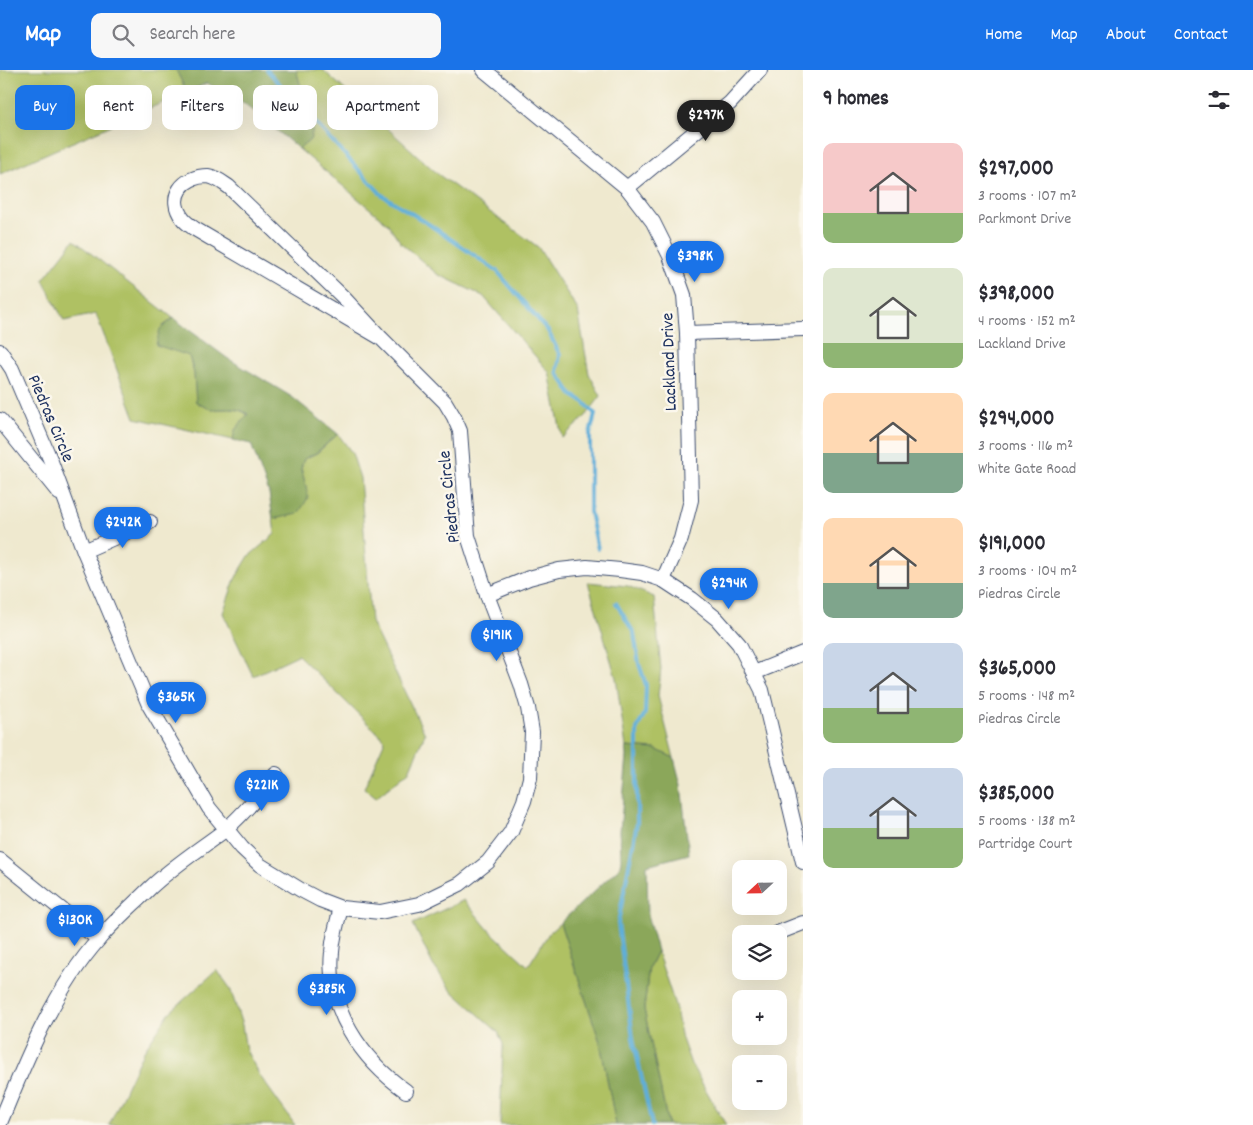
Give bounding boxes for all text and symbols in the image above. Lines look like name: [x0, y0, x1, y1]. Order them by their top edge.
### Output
search box: [91, 13, 441, 58]
text: Map: [25, 18, 61, 52]
icon: search: [109, 21, 137, 49]
text: Search here: [149, 22, 235, 49]
text: Home: [985, 23, 1022, 48]
text: Map: [1050, 23, 1078, 48]
text: About: [1106, 23, 1146, 48]
text: Contact: [1174, 23, 1228, 48]
chip: Buy: [15, 85, 75, 130]
chip: Rent: [85, 85, 152, 130]
chip: Filters: [162, 85, 243, 130]
chip: New: [253, 85, 317, 130]
chip: Apartment: [327, 85, 438, 130]
text: 9 homes: [823, 85, 889, 115]
icon: filters: [1205, 86, 1233, 114]
pin: $297K: [671, 100, 741, 142]
text: $297K: [688, 104, 724, 127]
text: $297,000: [978, 155, 1054, 185]
icon: home: [863, 163, 923, 223]
text: 3 rooms · 107 m²: [978, 185, 1077, 208]
text: Parkmont Drive: [978, 208, 1071, 231]
pin: $398K: [660, 240, 730, 283]
text: $398K: [677, 245, 713, 268]
text: $398,000: [978, 280, 1054, 310]
icon: home: [863, 288, 923, 348]
text: 4 rooms · 152 m²: [978, 310, 1076, 333]
street label: Lackland Drive: [656, 312, 685, 412]
text: Lackland Drive: [978, 333, 1066, 356]
street label: Piedras Circle: [20, 371, 79, 467]
text: $294,000: [978, 405, 1054, 435]
icon: home: [863, 413, 923, 473]
text: 3 rooms · 116 m²: [978, 435, 1073, 458]
street label: Piedras Circle: [433, 449, 468, 544]
text: White Gate Road: [978, 458, 1076, 481]
pin: $242K: [88, 506, 158, 549]
text: $242K: [105, 511, 141, 534]
text: $191,000: [978, 530, 1046, 560]
icon: home: [863, 538, 923, 598]
text: 3 rooms · 104 m²: [978, 560, 1077, 583]
pin: $294K: [694, 568, 764, 610]
text: $294K: [711, 572, 747, 595]
text: Piedras Circle: [978, 583, 1061, 606]
pin: $191K: [462, 620, 532, 662]
text: $191K: [482, 624, 512, 647]
text: $365,000: [978, 655, 1056, 685]
icon: home: [863, 663, 923, 723]
pin: $365K: [141, 682, 211, 724]
text: 5 rooms · 148 m²: [978, 685, 1075, 708]
text: $365K: [157, 686, 195, 709]
text: Piedras Circle: [978, 708, 1061, 731]
pin: $221K: [227, 770, 297, 812]
text: $221K: [246, 774, 279, 797]
text: $385,000: [978, 780, 1054, 810]
icon: home: [863, 788, 923, 848]
text: 5 rooms · 138 m²: [978, 810, 1075, 833]
text: Partridge Court: [978, 833, 1072, 856]
north arrow: [732, 860, 788, 915]
map controls: [732, 860, 787, 1110]
pin: $130K: [40, 904, 110, 947]
text: $130K: [58, 909, 92, 932]
button: layers: [732, 925, 787, 980]
pin: $385K: [292, 974, 362, 1016]
text: $385K: [309, 978, 345, 1001]
button: +: [732, 990, 787, 1045]
button: −: [732, 1055, 787, 1110]

